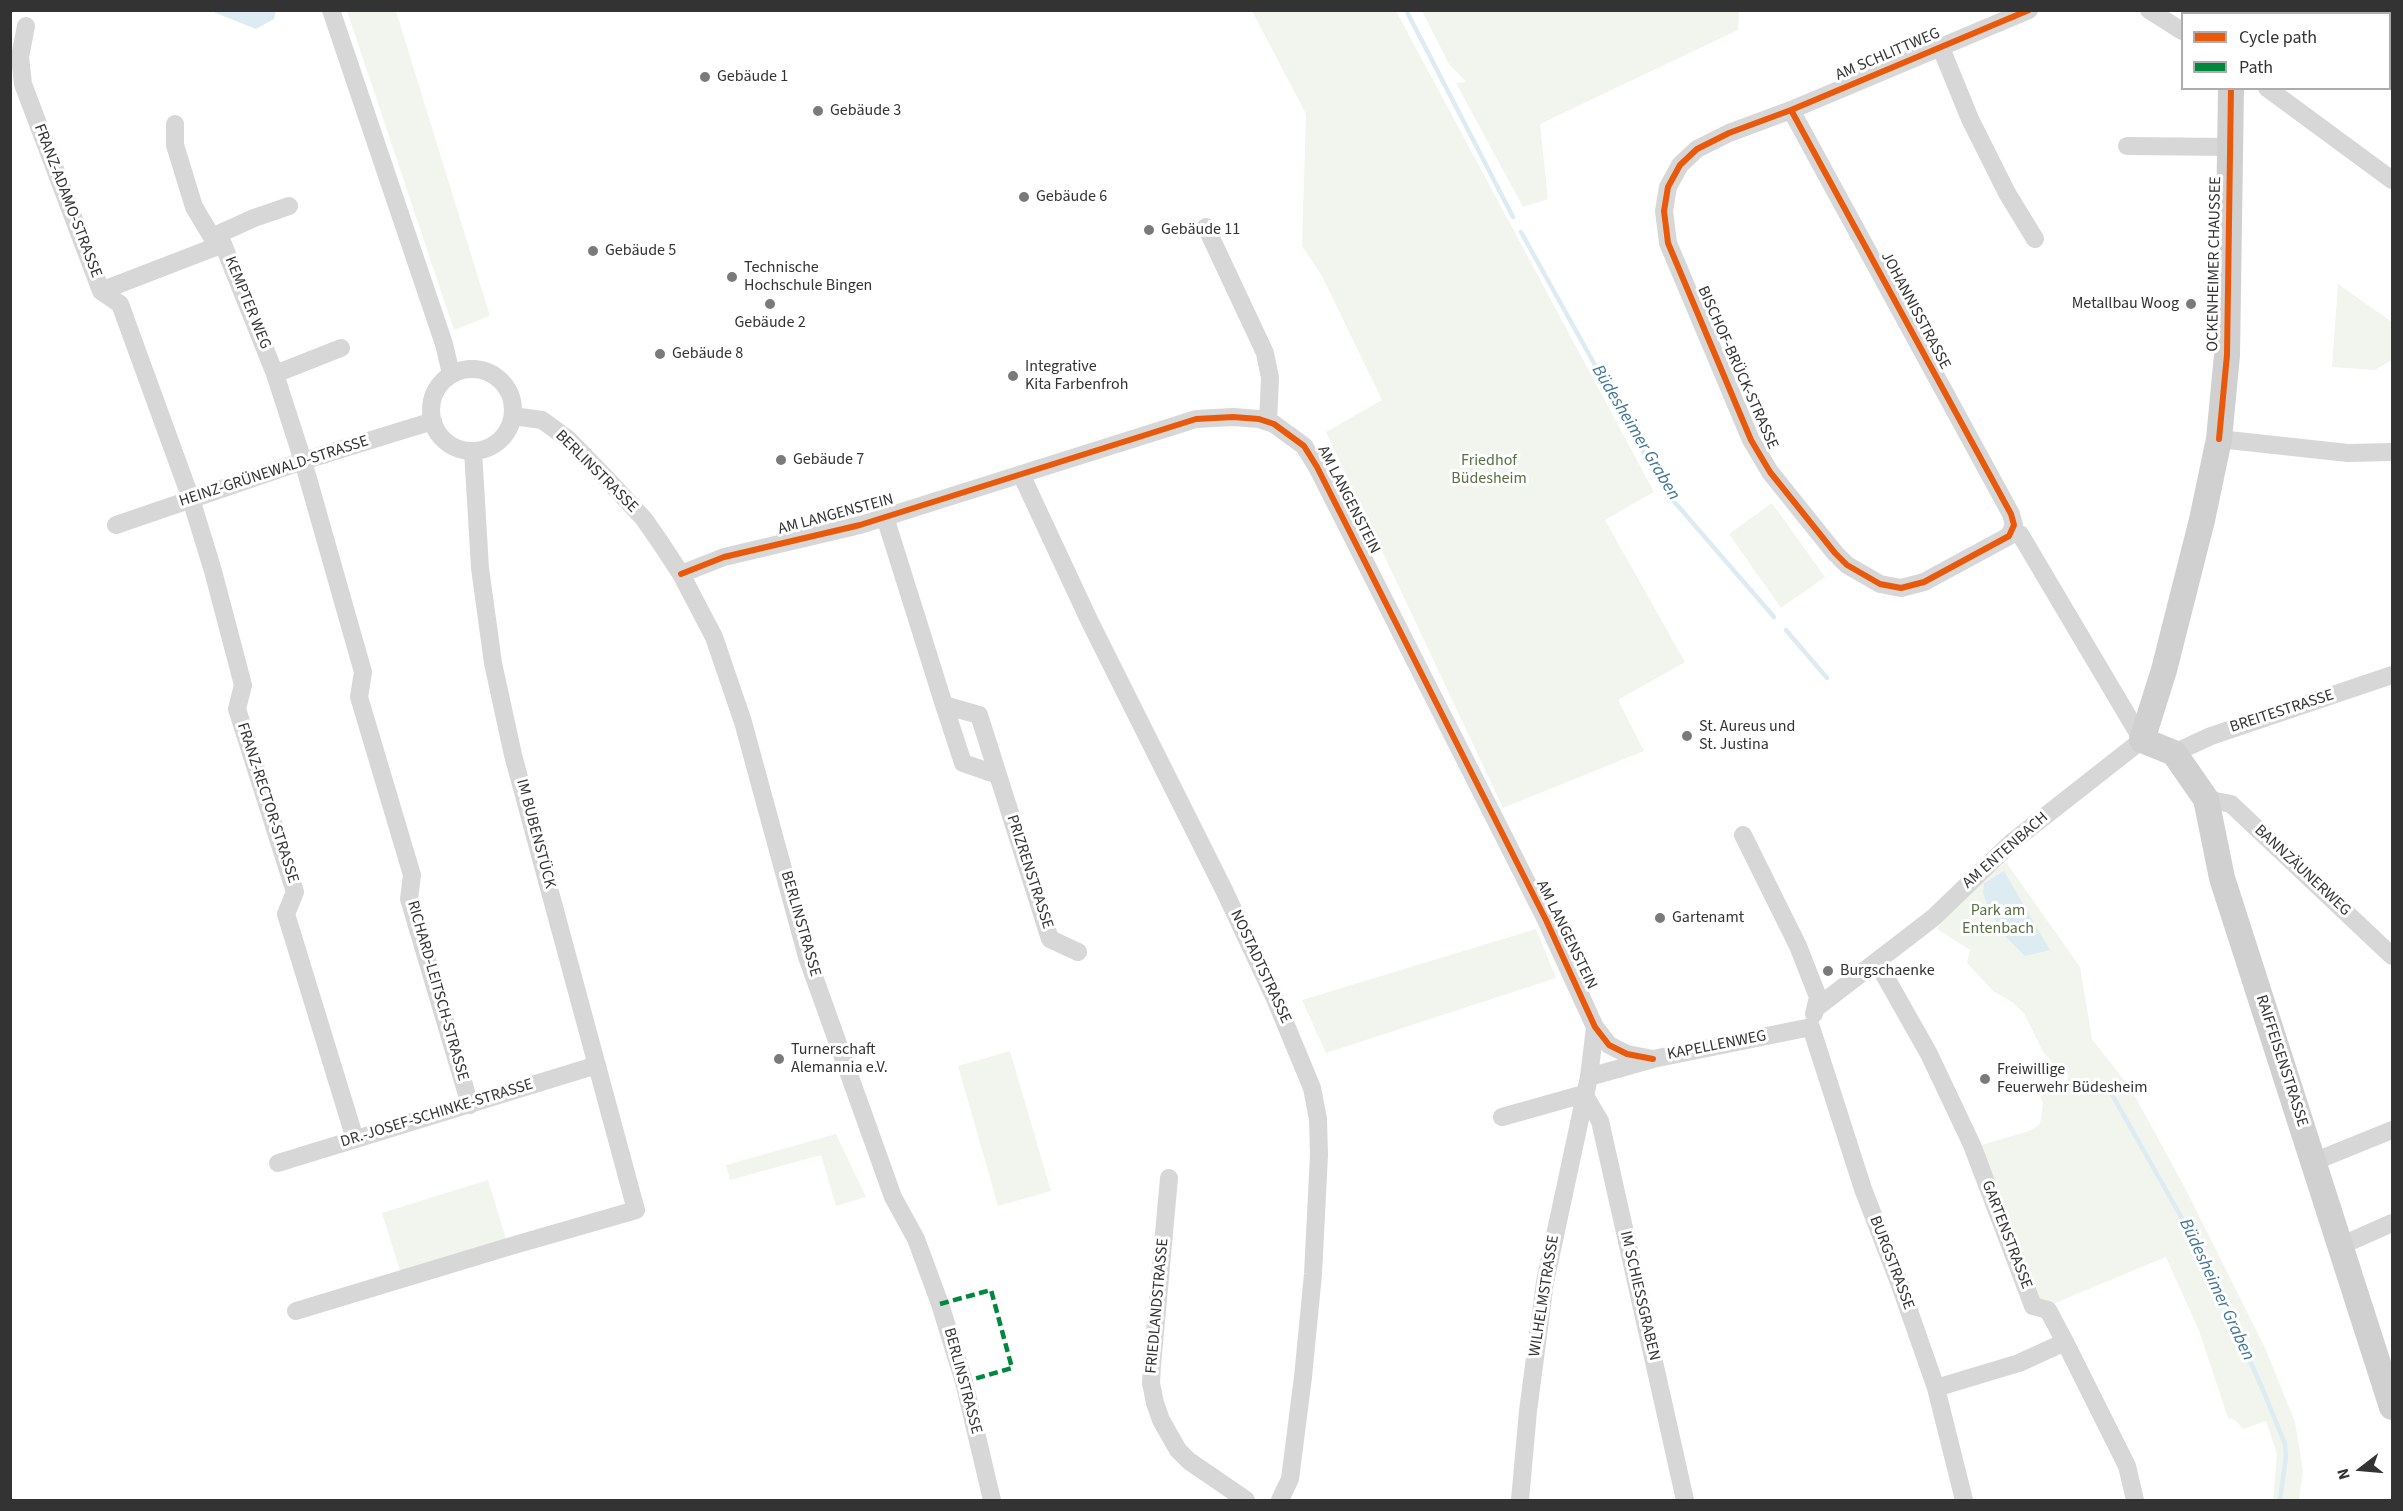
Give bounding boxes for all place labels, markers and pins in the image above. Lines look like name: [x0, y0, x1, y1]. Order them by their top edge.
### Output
place label: Gebäude 1: [717, 67, 788, 87]
marker: Gebäude 1: [698, 70, 712, 84]
place label: Gebäude 3: [830, 101, 901, 121]
marker: Gebäude 3: [811, 104, 825, 118]
place label: Gebäude 6: [1036, 187, 1107, 207]
marker: Gebäude 6: [1017, 190, 1031, 204]
place label: Gebäude 11: [1161, 220, 1240, 240]
marker: Gebäude 11: [1142, 223, 1156, 237]
place label: Gebäude 5: [605, 241, 676, 261]
marker: Gebäude 5: [586, 244, 600, 258]
place label: Technische Hochschule Bingen: [744, 258, 872, 296]
marker: Technische Hochschule Bingen: [725, 270, 739, 284]
place label: Metallbau Woog: [2072, 294, 2179, 314]
marker: Gebäude 2: [763, 297, 777, 311]
marker: Metallbau Woog: [2184, 297, 2198, 311]
place label: Gebäude 2: [734, 313, 806, 333]
place label: Gebäude 8: [672, 344, 743, 364]
marker: Gebäude 8: [653, 347, 667, 361]
place label: Integrative Kita Farbenfroh: [1025, 357, 1128, 395]
marker: Integrative Kita Farbenfroh: [1006, 369, 1020, 383]
place label: Gebäude 7: [793, 450, 864, 470]
marker: Gebäude 7: [774, 453, 788, 467]
place label: St. Aureus und St. Justina: [1699, 717, 1795, 755]
marker: St. Aureus und St. Justina: [1680, 729, 1694, 743]
place label: Gartenamt: [1672, 908, 1744, 928]
marker: Gartenamt: [1653, 911, 1667, 925]
place label: Burgschaenke: [1840, 961, 1935, 981]
marker: Burgschaenke: [1821, 964, 1835, 978]
place label: Turnerschaft Alemannia e.V.: [791, 1040, 888, 1078]
marker: Turnerschaft Alemannia e.V.: [772, 1052, 786, 1066]
place label: Freiwillige Feuerwehr Büdesheim: [1997, 1060, 2147, 1098]
marker: Freiwillige Feuerwehr Büdesheim: [1978, 1072, 1992, 1086]

